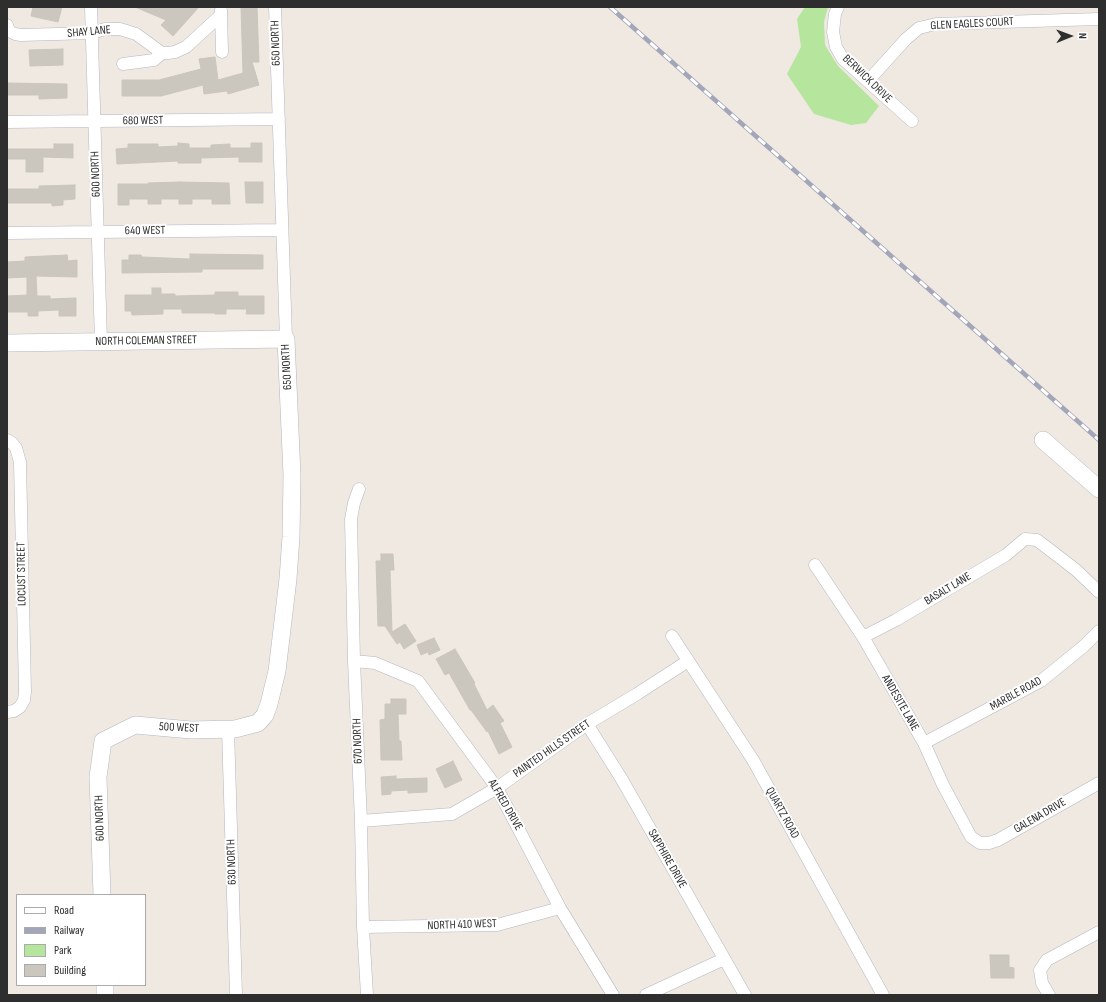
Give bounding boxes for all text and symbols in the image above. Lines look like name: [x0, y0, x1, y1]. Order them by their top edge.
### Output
street label: GLEN EAGLES COURT: [930, 15, 1014, 33]
north arrow: [1050, 16, 1090, 56]
street label: 650 NORTH: [268, 20, 284, 66]
street label: SHAY LANE: [67, 23, 111, 41]
text: N: [1076, 33, 1089, 39]
street label: BERWICK DRIVE: [839, 52, 895, 106]
street label: 680 WEST: [123, 113, 163, 129]
street label: 600 NORTH: [88, 151, 104, 197]
street label: 640 WEST: [125, 223, 165, 239]
street label: NORTH COLEMAN STREET: [95, 333, 197, 349]
street label: 650 NORTH: [279, 344, 295, 390]
street label: LOCUST STREET: [14, 542, 30, 606]
street label: BASALT LANE: [922, 569, 974, 609]
street label: ANDESITE LANE: [878, 672, 922, 734]
street label: MARBLE ROAD: [988, 674, 1044, 714]
street label: PAINTED HILLS STREET: [511, 717, 593, 781]
street label: 670 NORTH: [350, 718, 366, 764]
street label: 500 WEST: [159, 720, 199, 736]
street label: ALFRED DRIVE: [485, 777, 525, 833]
street label: QUARTZ ROAD: [762, 785, 802, 841]
street label: 600 NORTH: [92, 795, 108, 841]
street label: GALENA DRIVE: [1011, 795, 1069, 837]
street label: SAPPHIRE DRIVE: [644, 827, 690, 891]
street label: 630 NORTH: [224, 839, 240, 885]
legend: [16, 894, 146, 986]
text: Road: [54, 903, 74, 918]
street label: NORTH 410 WEST: [427, 917, 497, 933]
text: Railway: [54, 923, 84, 938]
text: Park: [54, 943, 72, 958]
text: Building: [54, 963, 86, 978]

